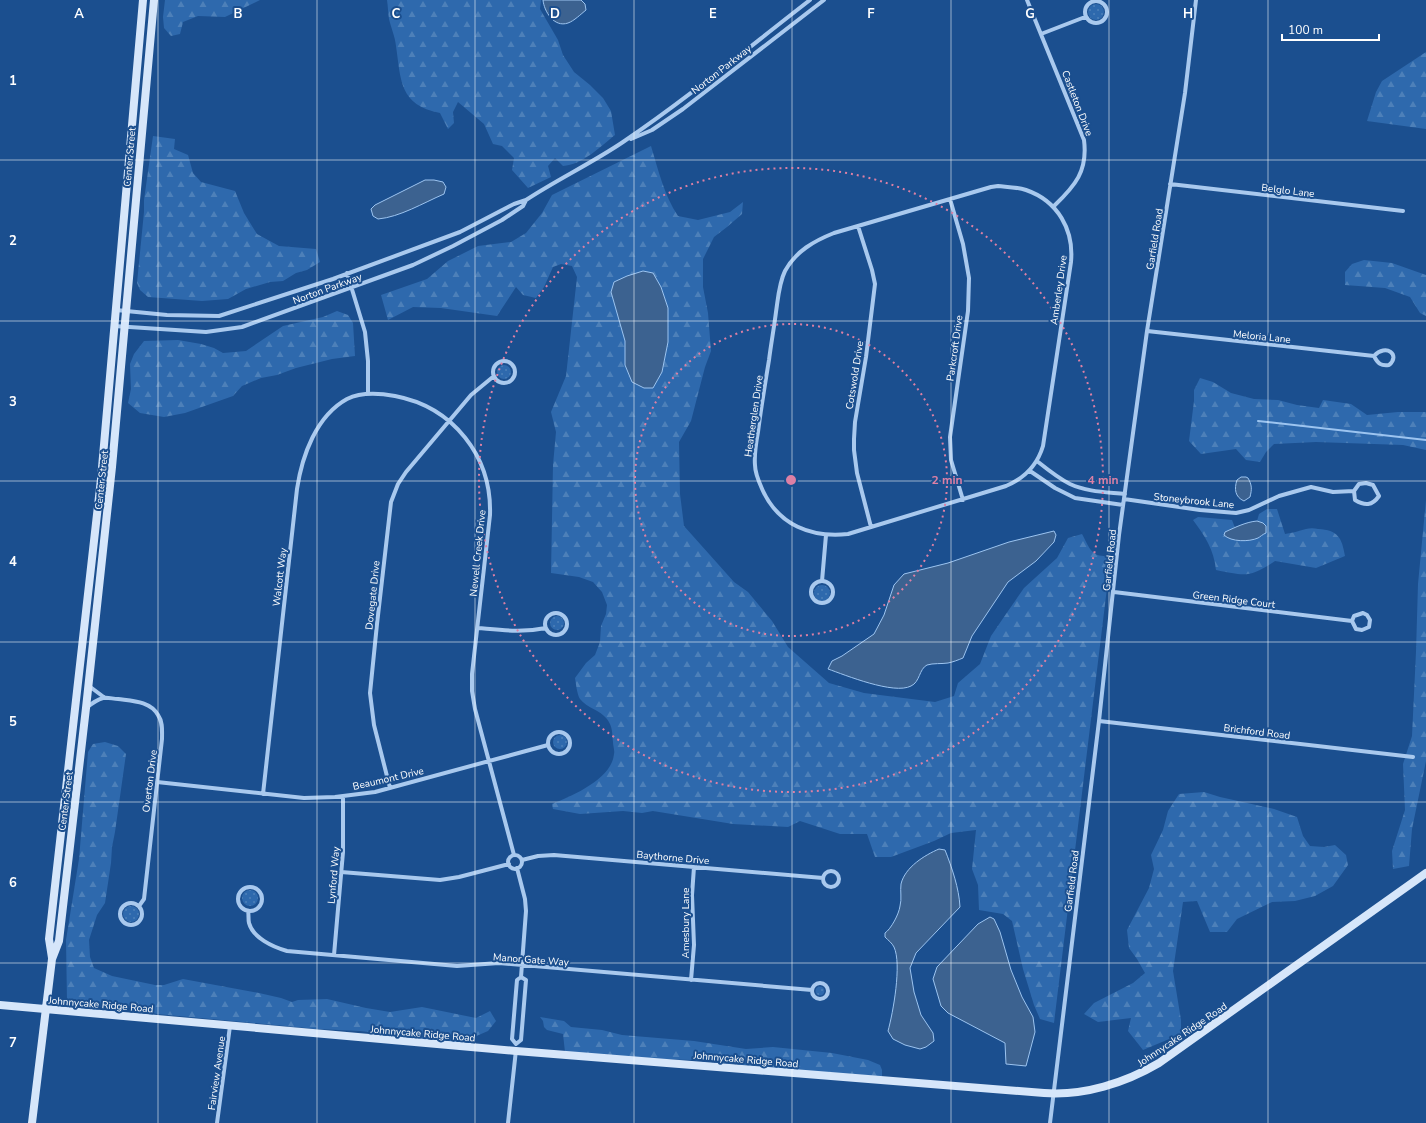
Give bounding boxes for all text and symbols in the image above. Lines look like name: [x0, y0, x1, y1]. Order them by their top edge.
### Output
text: A: [74, 5, 84, 23]
text: B: [234, 5, 243, 23]
text: C: [392, 5, 401, 23]
text: D: [550, 5, 560, 23]
text: E: [709, 5, 717, 23]
text: F: [867, 5, 875, 23]
text: G: [1025, 5, 1035, 23]
text: H: [1183, 5, 1193, 23]
scale bar: [1282, 16, 1379, 42]
text: 100 m: [1288, 22, 1323, 38]
street label: Norton Parkway: [689, 41, 755, 98]
street label: Castleton Drive: [1058, 68, 1096, 138]
text: 1: [9, 72, 17, 90]
street label: Center Street: [120, 126, 140, 187]
street label: Belglo Lane: [1260, 181, 1315, 201]
street label: Garfield Road: [1143, 207, 1167, 271]
text: 2: [9, 232, 17, 250]
street label: Amberley Drive: [1047, 254, 1071, 326]
street label: Norton Parkway: [291, 270, 365, 308]
street label: Parkcroft Drive: [943, 314, 967, 382]
street label: Meloria Lane: [1232, 327, 1291, 347]
street label: Cotswold Drive: [843, 340, 867, 410]
street label: Heatherglen Drive: [741, 374, 767, 458]
text: 3: [9, 393, 17, 411]
street label: Center Street: [92, 449, 112, 510]
text: 2 min: [931, 472, 963, 488]
text: 4 min: [1087, 472, 1119, 488]
centre of rings: [784, 473, 798, 487]
street label: Stoneybrook Lane: [1153, 490, 1235, 512]
street label: Newell Creek Drive: [466, 509, 490, 597]
street label: Garfield Road: [1100, 528, 1120, 592]
street label: Walcott Way: [269, 546, 291, 607]
text: 4: [9, 553, 17, 571]
street label: Dovegate Drive: [362, 560, 384, 630]
street label: Green Ridge Court: [1192, 588, 1276, 612]
text: 5: [9, 713, 17, 731]
street label: Brichford Road: [1223, 721, 1291, 743]
street label: Overton Drive: [139, 749, 161, 813]
street label: Beaumont Drive: [351, 764, 425, 794]
street label: Center Street: [55, 770, 77, 832]
street label: Lynford Way: [325, 845, 344, 904]
street label: Baythorne Drive: [636, 848, 710, 868]
street label: Garfield Road: [1061, 849, 1083, 913]
text: 6: [9, 874, 17, 892]
street label: Amesbury Lane: [679, 888, 693, 958]
street label: Manor Gate Way: [493, 950, 570, 970]
street label: Johnnycake Ridge Road: [47, 993, 154, 1017]
street label: Johnnycake Ridge Road: [1134, 999, 1230, 1071]
street label: Johnnycake Ridge Road: [369, 1022, 476, 1046]
text: 7: [9, 1034, 17, 1052]
street label: Fairview Avenue: [205, 1035, 229, 1111]
street label: Johnnycake Ridge Road: [692, 1048, 799, 1072]

